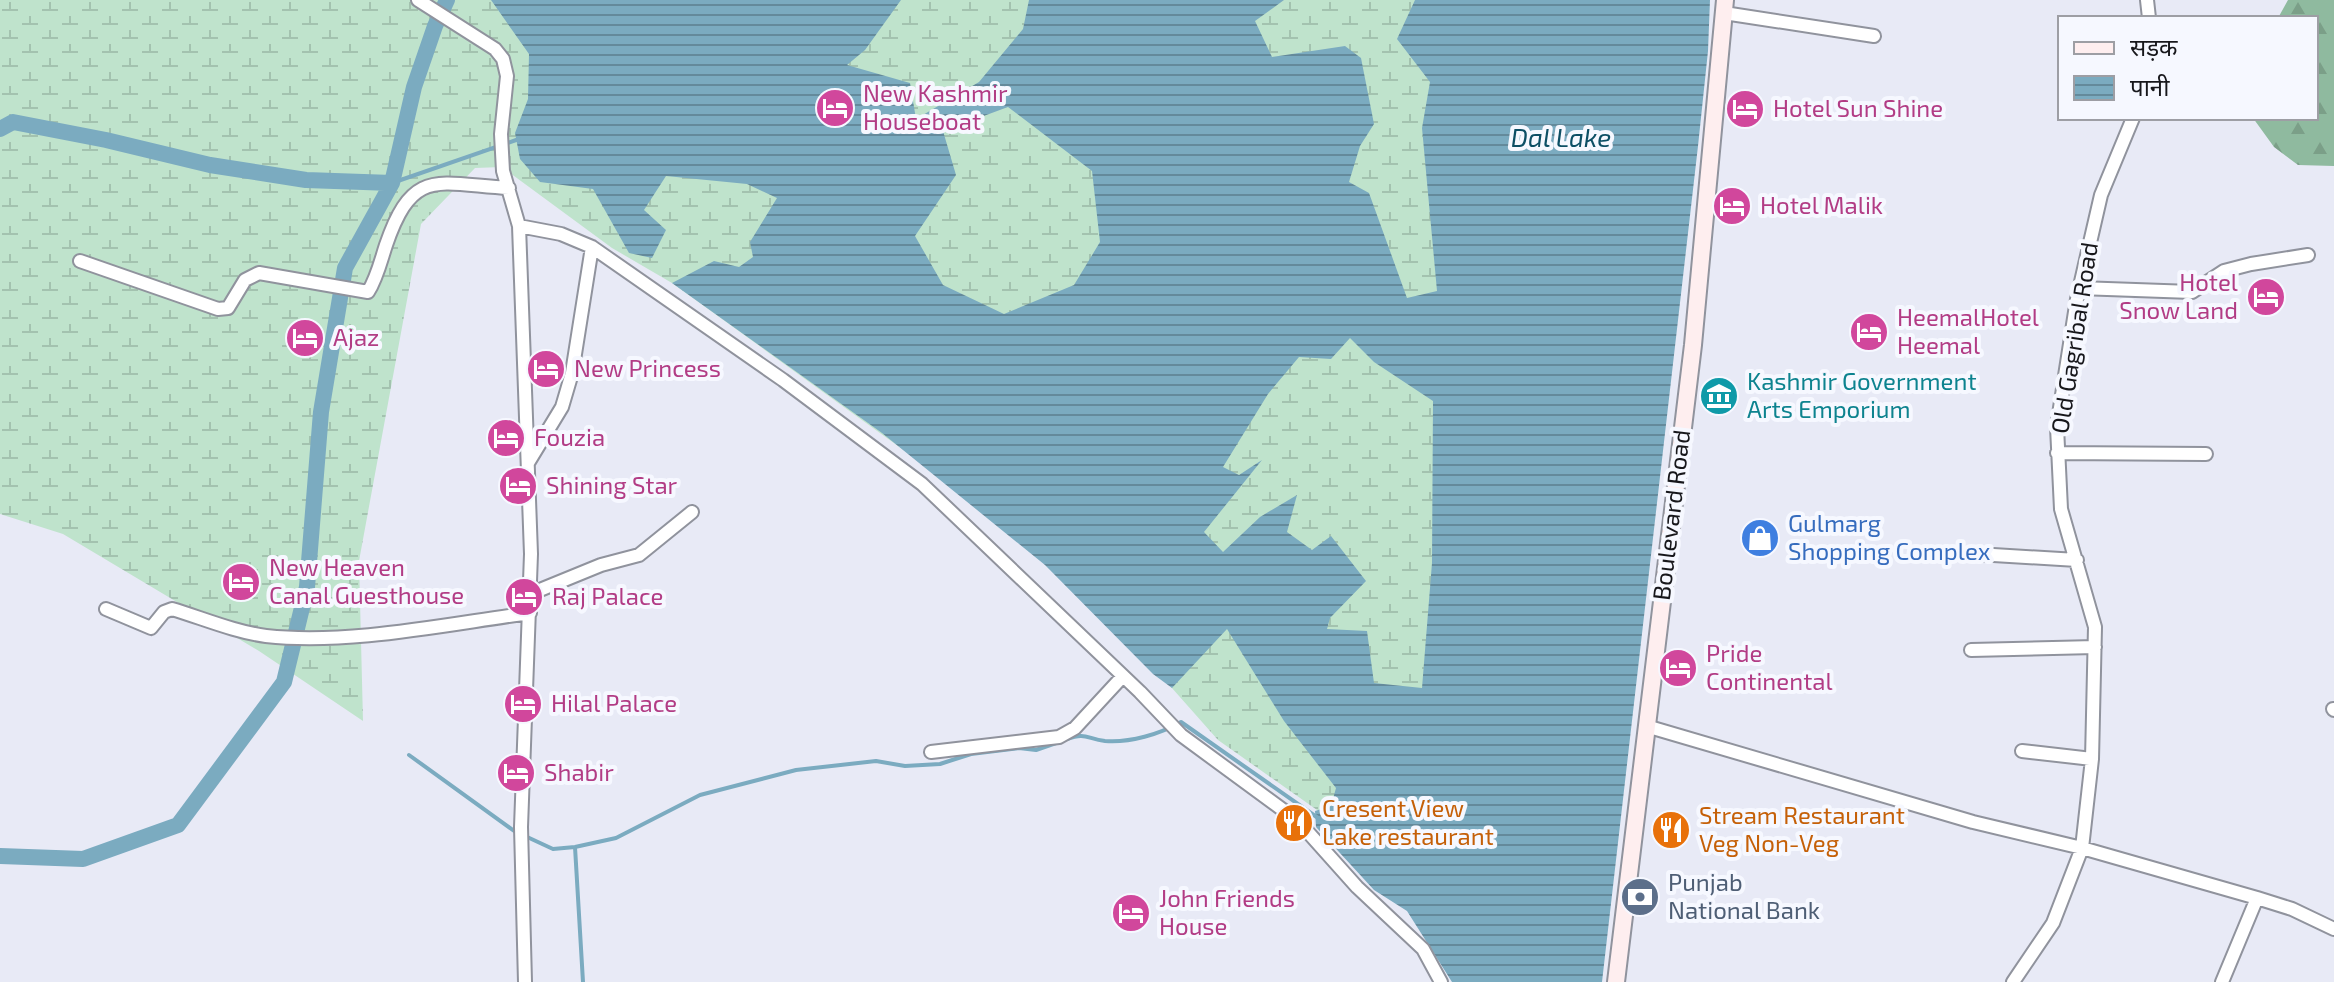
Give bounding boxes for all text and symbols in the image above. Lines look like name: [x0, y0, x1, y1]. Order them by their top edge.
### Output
legend: [2058, 16, 2318, 120]
text: सड़क: [2130, 32, 2178, 61]
text: पानी: [2130, 72, 2170, 101]
place label: New Kashmir Houseboat: [863, 78, 1008, 135]
hotel icon: New Kashmir Houseboat: [814, 87, 856, 129]
hotel icon: Hotel Sun Shine: [1724, 88, 1766, 130]
place label: Hotel Sun Shine: [1773, 93, 1943, 122]
water label: Dal Lake: [1511, 121, 1611, 152]
hotel icon: Hotel Malik: [1711, 185, 1753, 227]
place label: Hotel Malik: [1760, 190, 1883, 219]
street label: Old Gagribal Road: [2044, 240, 2103, 436]
place label: Hotel Snow Land: [2119, 267, 2238, 324]
hotel icon: Hotel Snow Land: [2245, 276, 2287, 318]
place label: HeemalHotel Heemal: [1897, 302, 2039, 359]
hotel icon: HeemalHotel Heemal: [1848, 311, 1890, 353]
hotel icon: Ajaz: [284, 317, 326, 359]
place label: Ajaz: [333, 322, 379, 351]
hotel icon: New Princess: [525, 348, 567, 390]
place label: New Princess: [574, 353, 721, 382]
place label: Kashmir Government Arts Emporium: [1747, 366, 1977, 423]
museum icon: Kashmir Government Arts Emporium: [1698, 375, 1740, 417]
hotel icon: Fouzia: [485, 417, 527, 459]
place label: Fouzia: [534, 422, 605, 451]
street label: Boulevard Road: [1646, 428, 1695, 602]
hotel icon: Shining Star: [497, 465, 539, 507]
place label: Shining Star: [546, 470, 678, 499]
place label: Gulmarg Shopping Complex: [1788, 508, 1991, 565]
shop icon: Gulmarg Shopping Complex: [1739, 517, 1781, 559]
place label: New Heaven Canal Guesthouse: [269, 552, 464, 609]
hotel icon: New Heaven Canal Guesthouse: [220, 561, 262, 603]
hotel icon: Raj Palace: [503, 576, 545, 618]
place label: Raj Palace: [552, 581, 663, 610]
place label: Pride Continental: [1706, 638, 1833, 695]
hotel icon: Pride Continental: [1657, 647, 1699, 689]
hotel icon: Hilal Palace: [502, 683, 544, 725]
place label: Hilal Palace: [551, 688, 677, 717]
hotel icon: Shabir: [495, 752, 537, 794]
place label: Shabir: [544, 757, 614, 786]
place label: Cresent View Lake restaurant: [1322, 793, 1494, 850]
place label: Stream Restaurant Veg Non-Veg: [1699, 800, 1905, 857]
restaurant icon: Cresent View Lake restaurant: [1273, 802, 1315, 844]
restaurant icon: Stream Restaurant Veg Non-Veg: [1650, 809, 1692, 851]
place label: Punjab National Bank: [1668, 867, 1820, 924]
bank icon: Punjab National Bank: [1619, 876, 1661, 918]
place label: John Friends House: [1159, 883, 1295, 940]
hotel icon: John Friends House: [1110, 892, 1152, 934]

